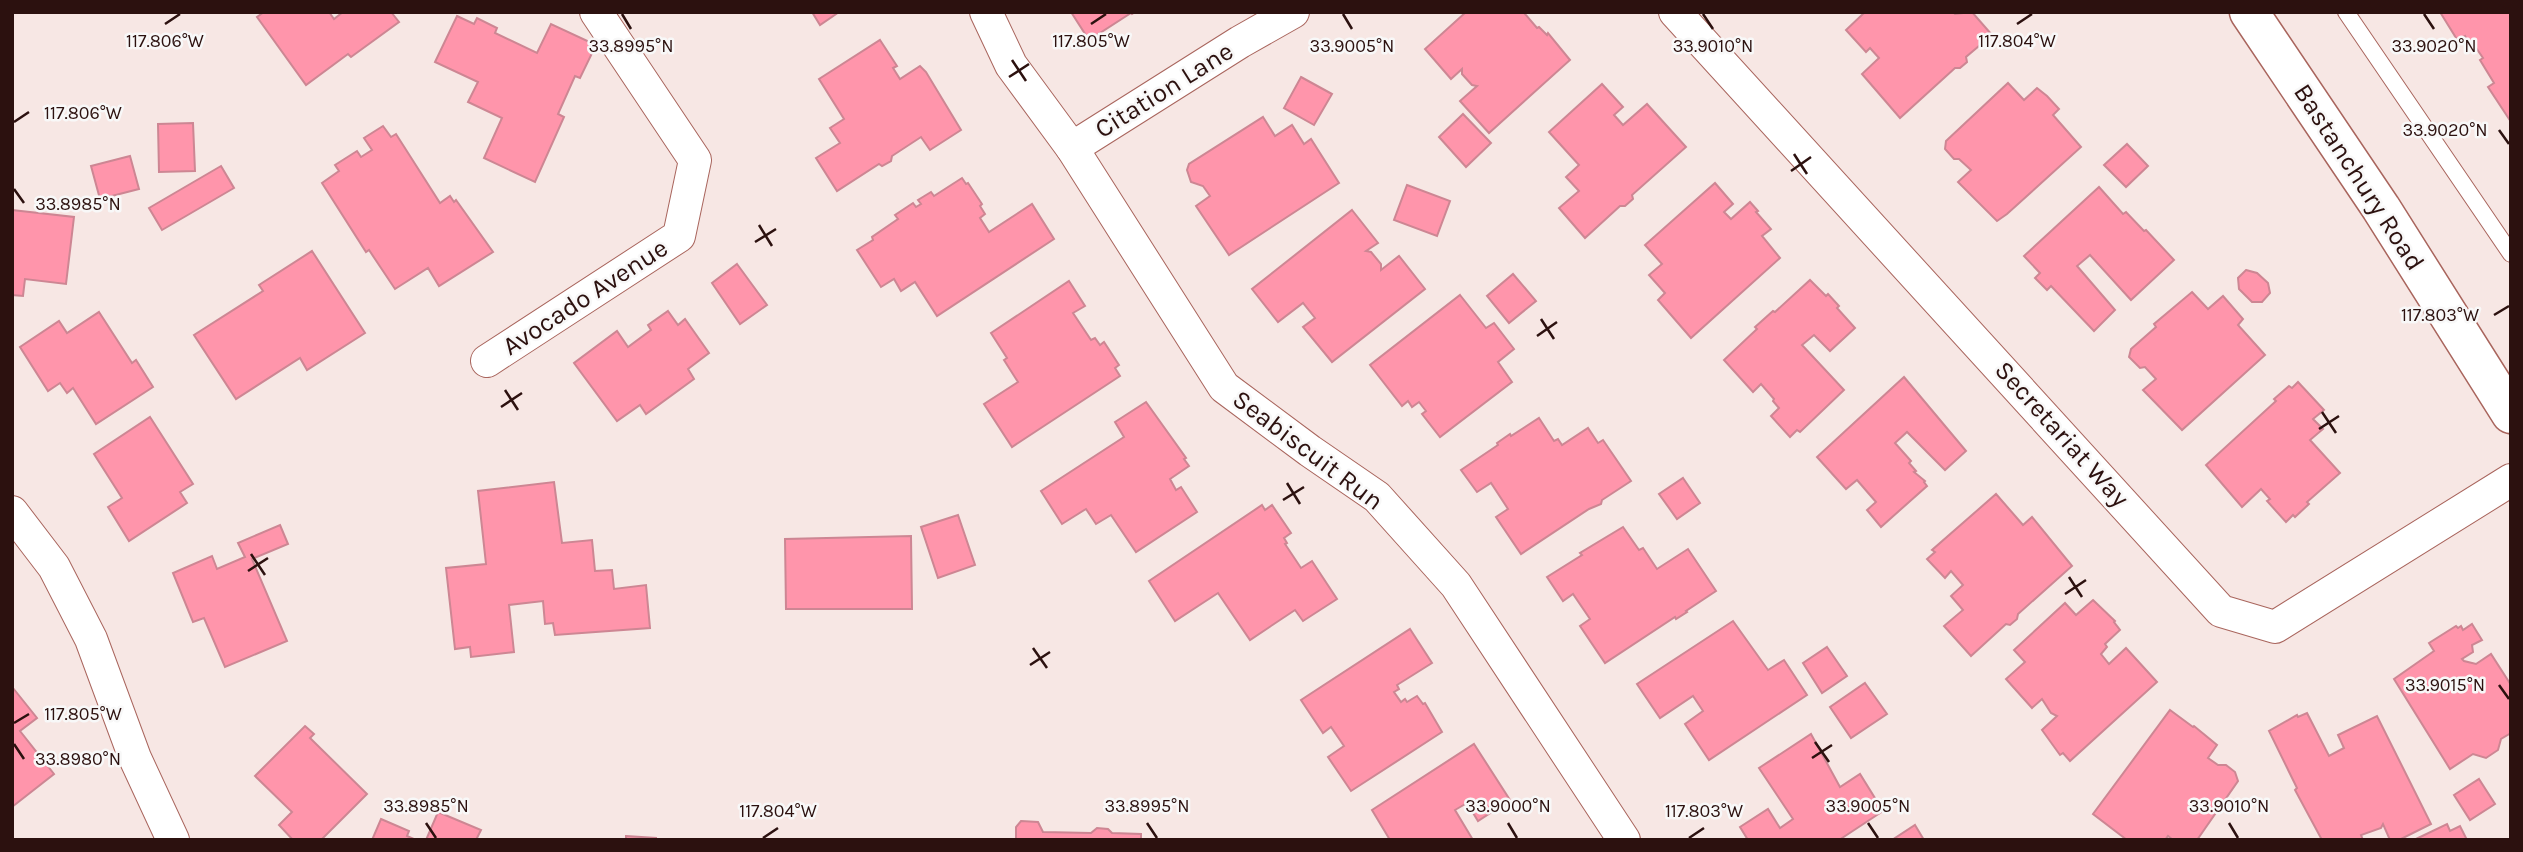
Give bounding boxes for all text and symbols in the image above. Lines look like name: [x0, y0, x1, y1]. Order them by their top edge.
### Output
text: 117.806°W: [126, 30, 204, 52]
text: 117.805°W: [1052, 30, 1130, 52]
text: 117.804°W: [1978, 30, 2056, 52]
text: 33.8995°N: [588, 35, 674, 57]
street label: Citation Lane: [1089, 35, 1239, 145]
text: 33.9005°N: [1310, 35, 1394, 57]
text: 33.9010°N: [1673, 35, 1753, 57]
text: 33.9020°N: [2391, 35, 2477, 57]
street label: Bastanchury Road: [2287, 78, 2431, 276]
text: 117.806°W: [44, 102, 122, 124]
text: 33.9020°N: [2402, 119, 2488, 141]
text: 33.8985°N: [35, 193, 121, 215]
street label: Avocado Avenue: [497, 232, 673, 362]
text: 117.803°W: [2401, 304, 2479, 326]
street label: Secretariat Way: [1988, 355, 2136, 513]
street label: Seabiscuit Run: [1227, 383, 1389, 517]
text: 33.9015°N: [2405, 674, 2485, 696]
text: 117.805°W: [44, 703, 122, 725]
text: 33.8980°N: [35, 748, 121, 770]
text: 33.8985°N: [383, 795, 469, 817]
text: 33.8995°N: [1104, 795, 1190, 817]
text: 33.9000°N: [1465, 795, 1551, 817]
text: 33.9005°N: [1826, 795, 1910, 817]
text: 33.9010°N: [2189, 795, 2269, 817]
text: 117.804°W: [739, 800, 817, 822]
text: 117.803°W: [1665, 800, 1743, 822]

